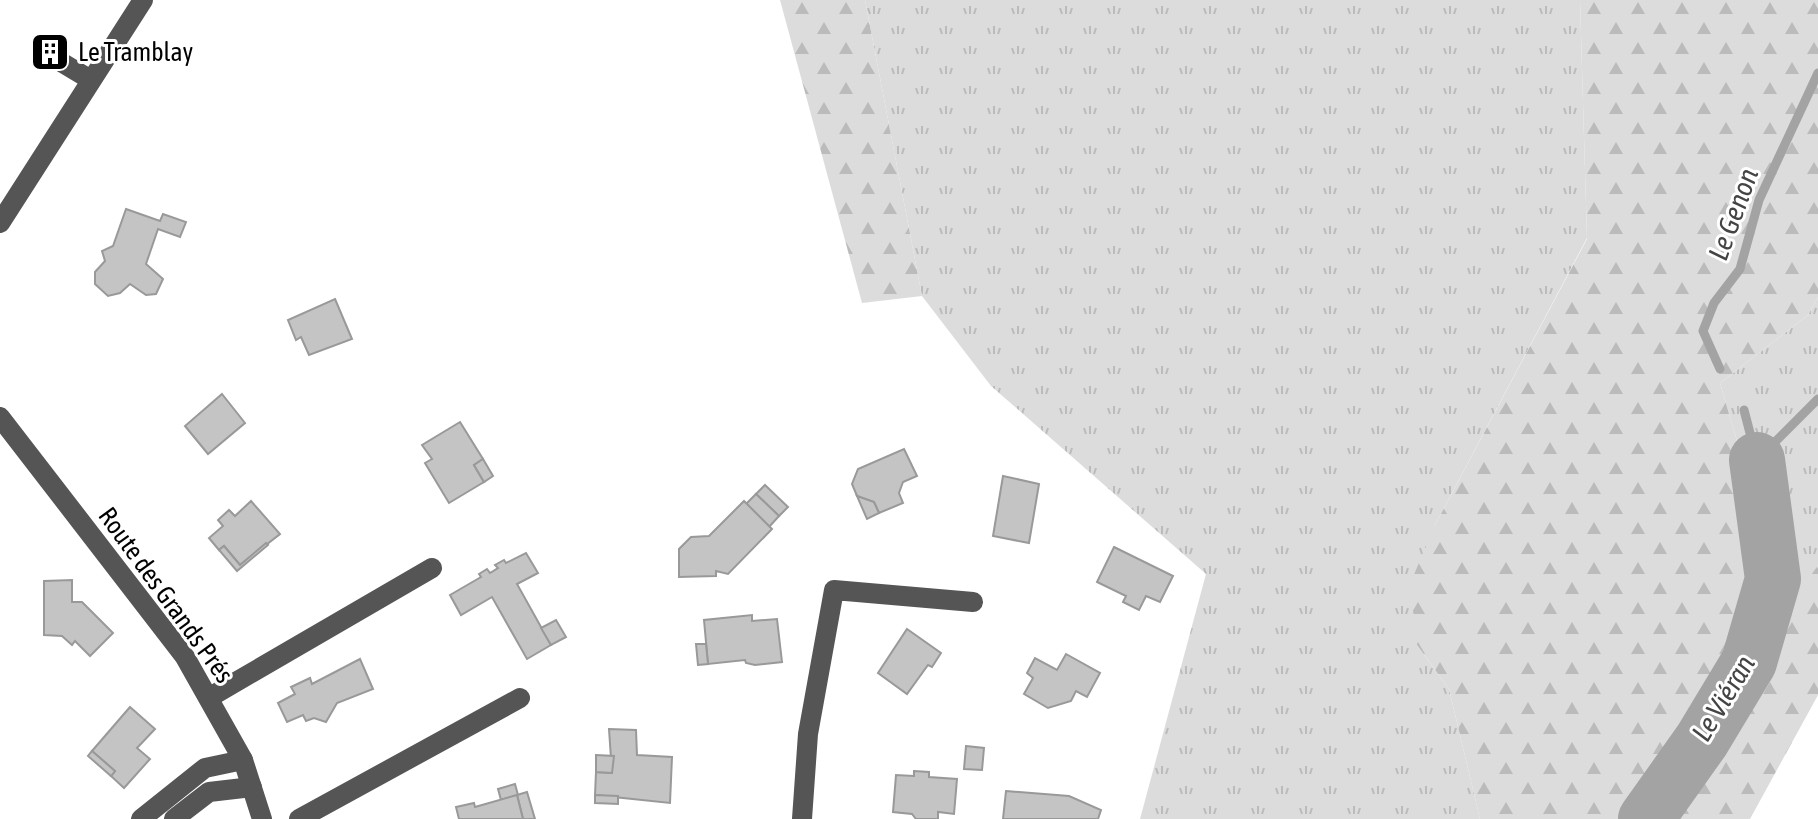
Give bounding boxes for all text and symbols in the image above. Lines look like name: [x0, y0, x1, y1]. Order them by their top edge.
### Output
building icon: Le Tramblay: [29, 31, 71, 73]
place label: Le Tramblay: [78, 37, 194, 67]
water label: Le Genon: [1702, 163, 1764, 264]
street label: Route des Grands Prés: [92, 502, 240, 688]
water label: Le Viéran: [1685, 649, 1761, 747]

